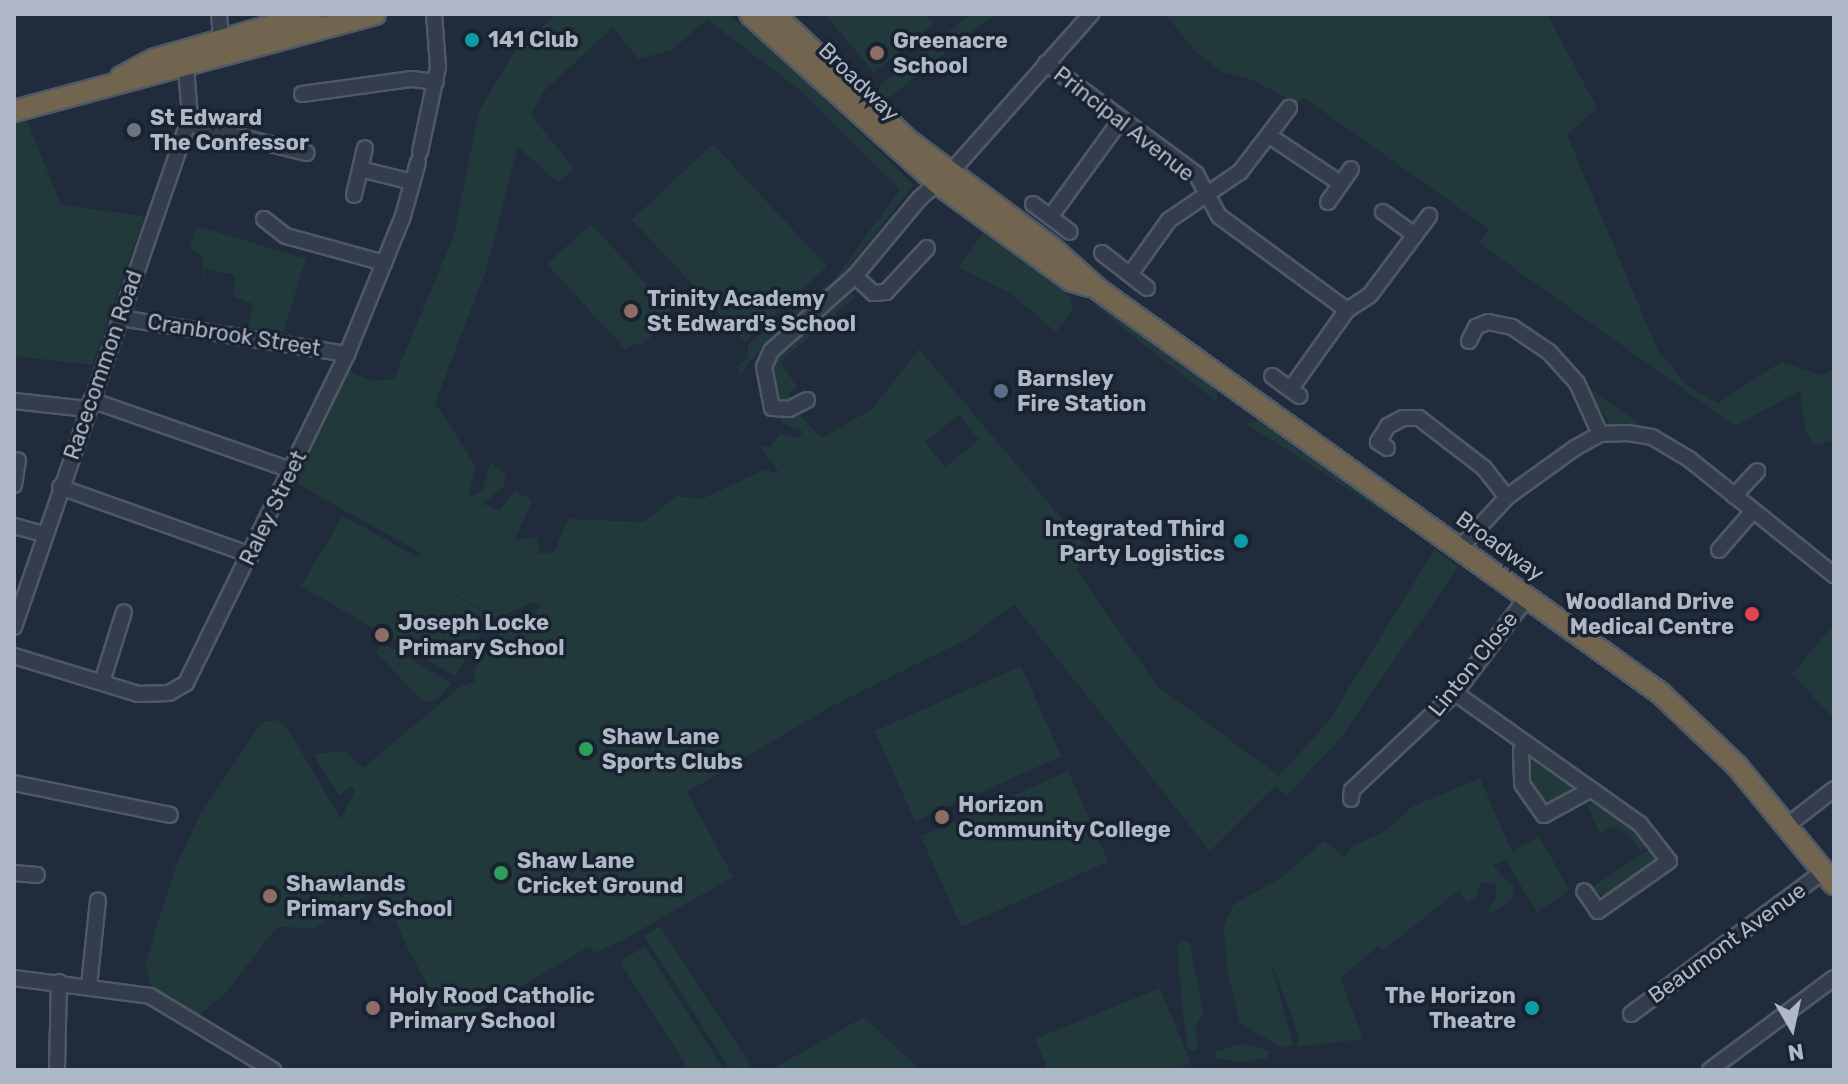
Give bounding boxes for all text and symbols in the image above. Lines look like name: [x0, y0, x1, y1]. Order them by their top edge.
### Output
place label: 141 Club: [488, 27, 579, 53]
place label: Greenacre School: [893, 27, 1008, 78]
marker: 141 Club: [463, 31, 481, 49]
street label: Broadway: [813, 37, 905, 127]
marker: Greenacre School: [868, 44, 886, 62]
street label: Principal Avenue: [1048, 61, 1200, 187]
place label: St Edward The Confessor: [150, 104, 309, 156]
marker: St Edward The Confessor: [125, 121, 143, 139]
street label: Racecommon Road: [58, 267, 148, 463]
place label: Trinity Academy St Edward's School: [647, 285, 856, 336]
marker: Trinity Academy St Edward's School: [622, 302, 640, 320]
street label: Cranbrook Street: [145, 308, 323, 362]
place label: Barnsley Fire Station: [1017, 365, 1146, 416]
marker: Barnsley Fire Station: [992, 382, 1010, 400]
street label: Raley Street: [234, 446, 312, 570]
street label: Broadway: [1451, 505, 1549, 587]
place label: Integrated Third Party Logistics: [1044, 515, 1225, 566]
marker: Integrated Third Party Logistics: [1232, 532, 1250, 550]
place label: Woodland Drive Medical Centre: [1566, 588, 1734, 640]
marker: Woodland Drive Medical Centre: [1741, 603, 1763, 625]
street label: Linton Close: [1423, 606, 1523, 722]
place label: Joseph Locke Primary School: [398, 609, 565, 660]
marker: Joseph Locke Primary School: [373, 626, 391, 644]
place label: Shaw Lane Sports Clubs: [602, 723, 743, 774]
marker: Shaw Lane Sports Clubs: [577, 740, 595, 758]
place label: Horizon Community College: [958, 791, 1171, 842]
marker: Horizon Community College: [933, 808, 951, 826]
place label: Shaw Lane Cricket Ground: [517, 847, 683, 898]
marker: Shaw Lane Cricket Ground: [492, 864, 510, 882]
place label: Shawlands Primary School: [286, 870, 453, 922]
street label: Beaumont Avenue: [1643, 877, 1811, 1009]
marker: Shawlands Primary School: [261, 887, 279, 905]
place label: Holy Rood Catholic Primary School: [389, 982, 595, 1034]
place label: The Horizon Theatre: [1385, 982, 1516, 1034]
north arrow: [1752, 988, 1832, 1068]
marker: Holy Rood Catholic Primary School: [364, 999, 382, 1017]
marker: The Horizon Theatre: [1523, 999, 1541, 1017]
text: N: [1786, 1038, 1806, 1067]

